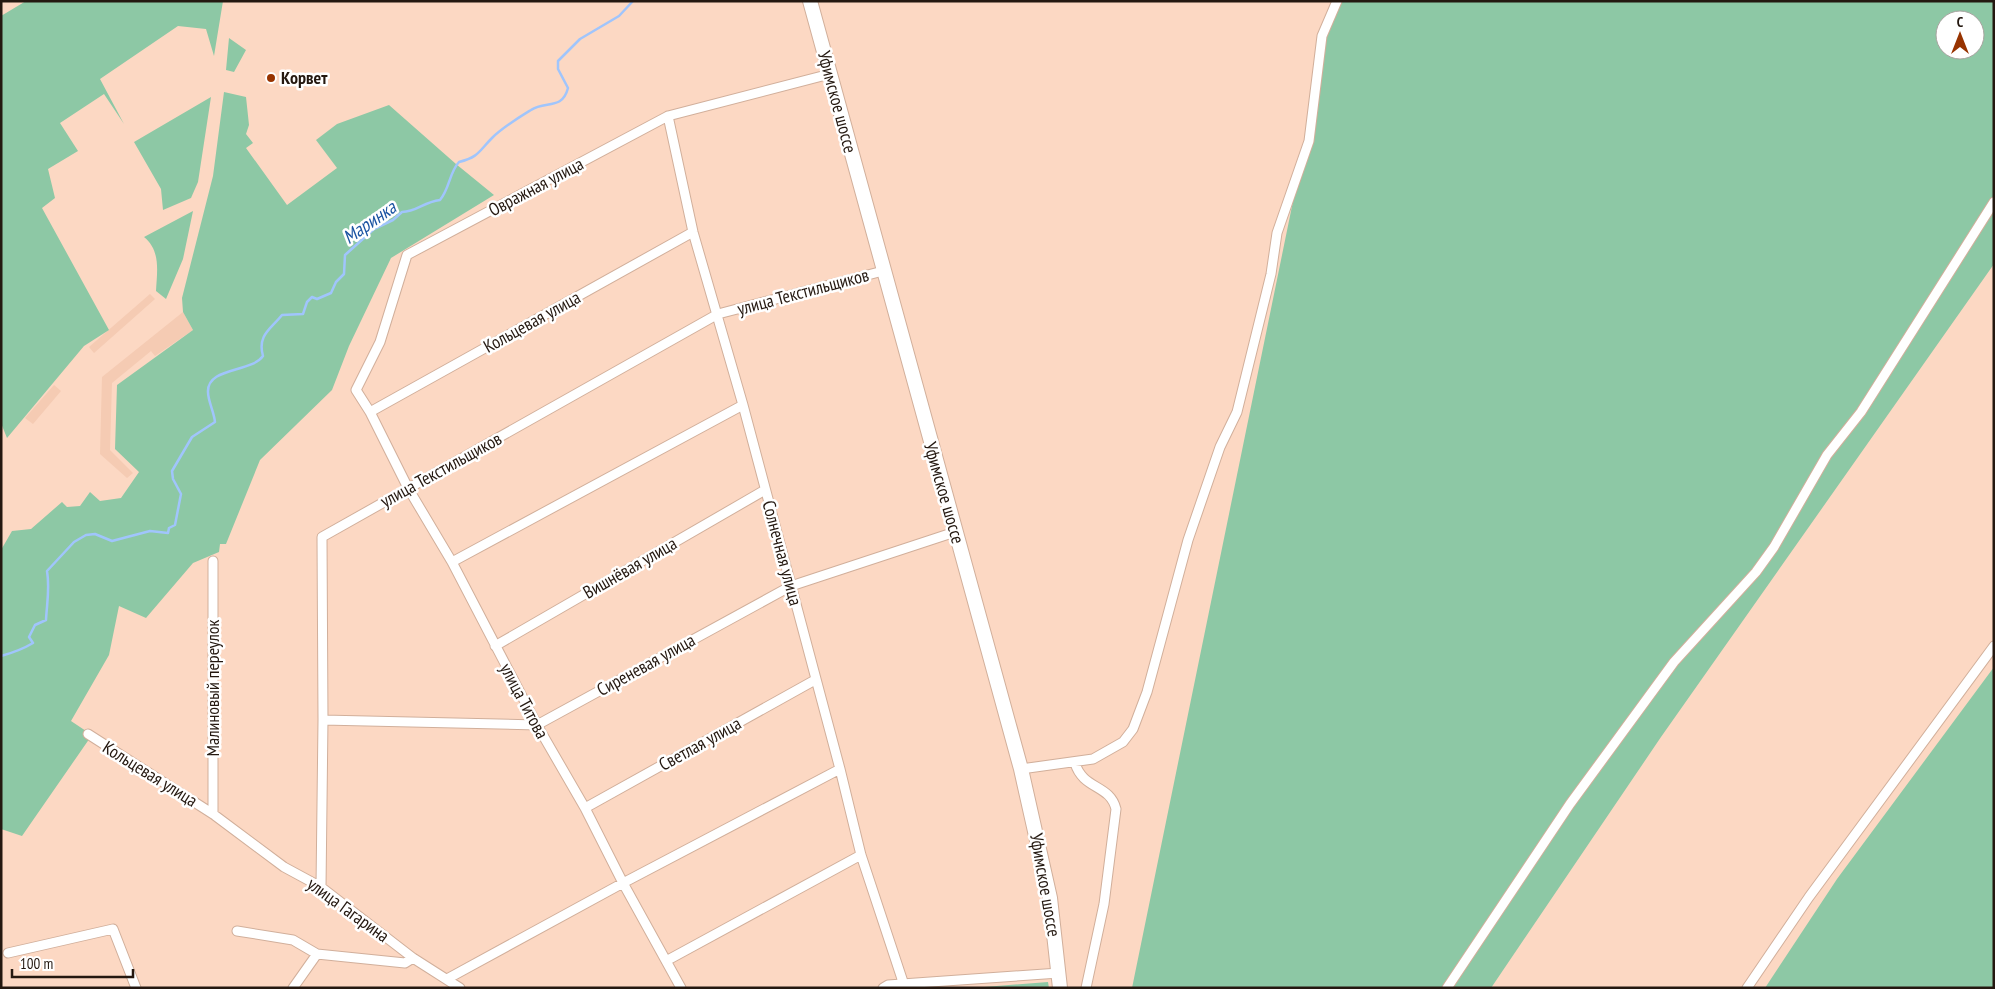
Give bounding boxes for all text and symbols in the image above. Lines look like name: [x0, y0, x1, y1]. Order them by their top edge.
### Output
north arrow: [1935, 10, 1985, 60]
text: С: [1957, 13, 1964, 31]
street label: Уфимское шоссе: [813, 48, 862, 155]
place label: Корвет: [281, 66, 328, 89]
marker: Корвет: [265, 72, 277, 84]
street label: Овражная улица: [484, 152, 587, 221]
water label: Маринка: [338, 194, 401, 249]
street label: улица Текстильщиков: [734, 263, 871, 320]
street label: Кольцевая улица: [479, 285, 584, 358]
street label: улица Текстильщиков: [376, 427, 506, 512]
street label: Уфимское шоссе: [919, 439, 970, 546]
street label: Солнечная улица: [757, 498, 808, 608]
street label: Вишнёвая улица: [579, 532, 681, 604]
street label: Малиновый переулок: [201, 620, 224, 756]
street label: Сиреневая улица: [593, 628, 699, 701]
street label: улица Титова: [495, 659, 554, 743]
street label: Светлая улица: [655, 712, 745, 776]
street label: Кольцевая улица: [99, 735, 202, 812]
street label: Уфимское шоссе: [1025, 831, 1066, 938]
street label: улица Гагарина: [303, 872, 394, 947]
scale bar: [12, 946, 134, 978]
text: 100 m: [20, 954, 53, 973]

